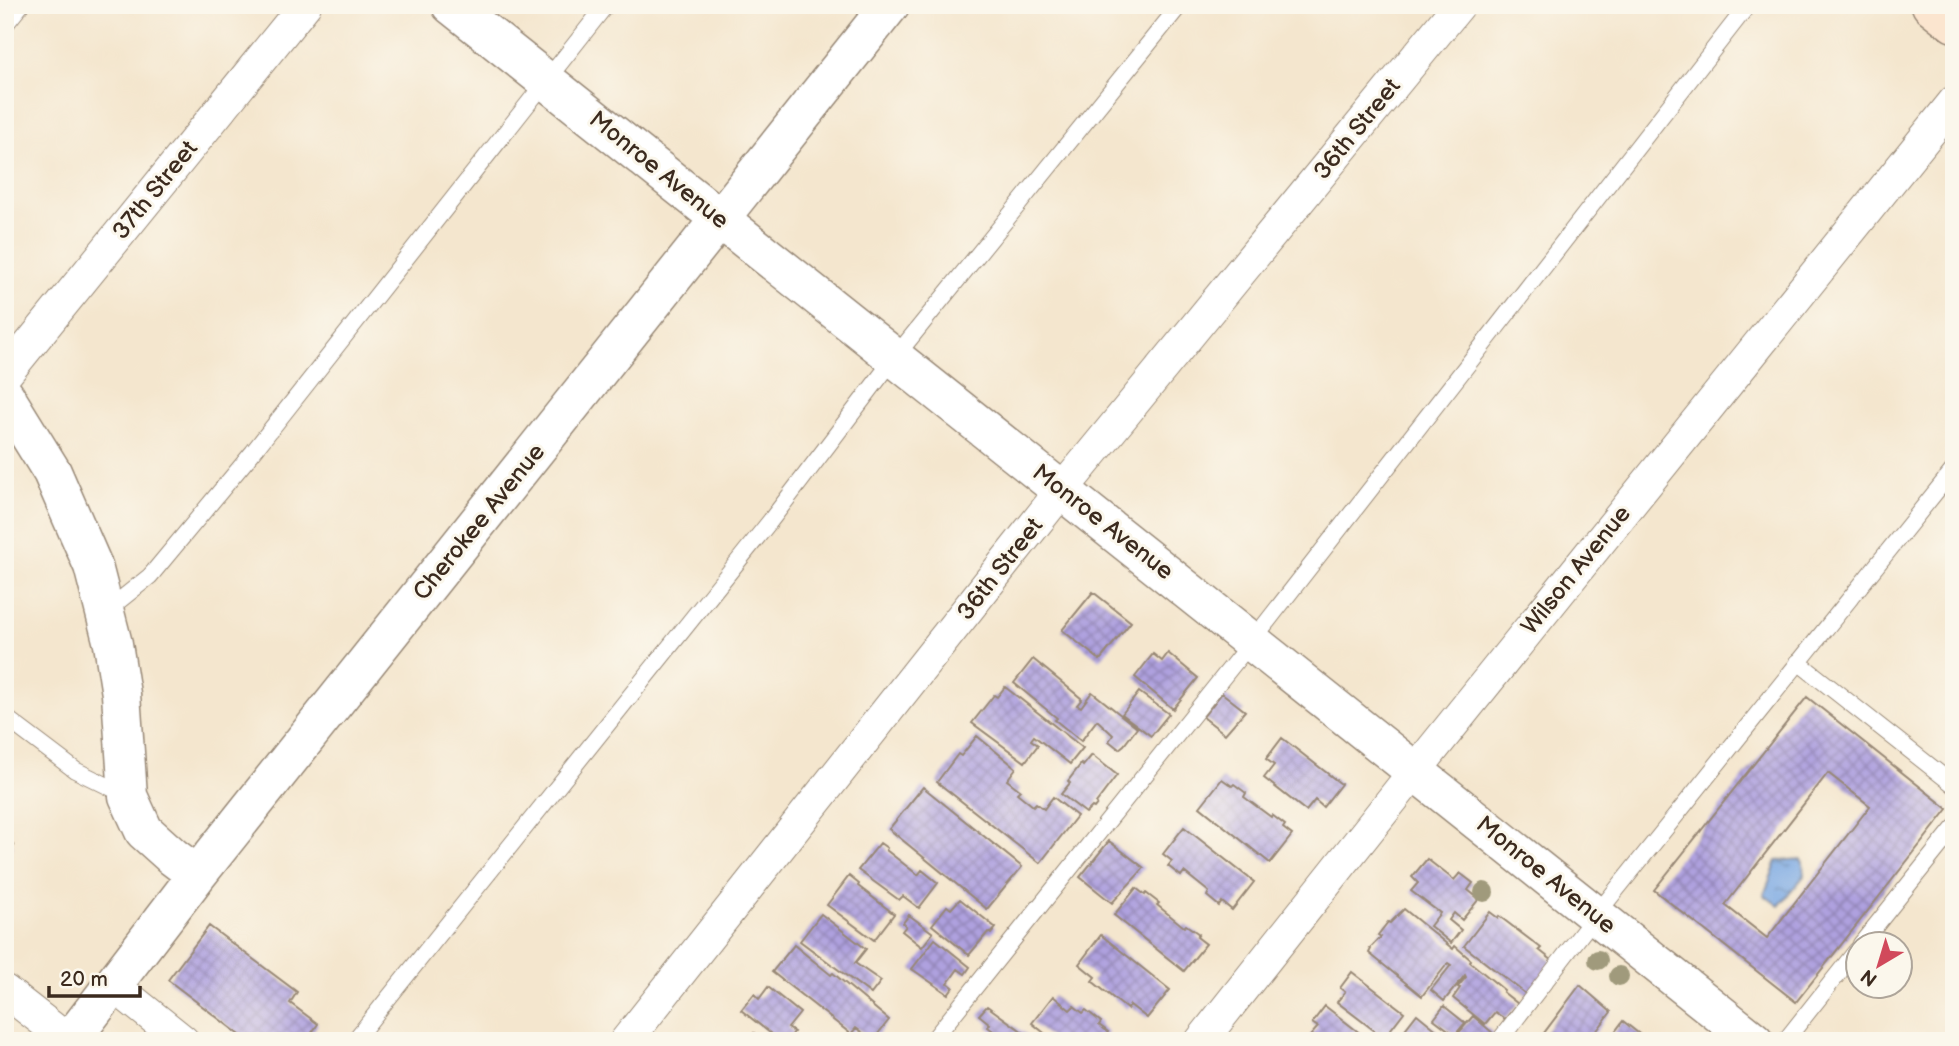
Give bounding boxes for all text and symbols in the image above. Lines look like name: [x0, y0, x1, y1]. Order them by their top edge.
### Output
street label: 36th Street: [1307, 72, 1407, 186]
street label: Monroe Avenue: [583, 105, 735, 235]
street label: 37th Street: [106, 134, 204, 245]
street label: Cherokee Avenue: [407, 438, 551, 606]
street label: Monroe Avenue: [1027, 458, 1179, 586]
street label: Wilson Avenue: [1515, 500, 1637, 640]
street label: 36th Street: [951, 512, 1049, 626]
street label: Monroe Avenue: [1470, 810, 1622, 940]
north arrow: [1843, 930, 1913, 1000]
scale bar: [49, 955, 140, 999]
text: N: [1857, 964, 1882, 991]
text: 20 m: [60, 967, 108, 992]

